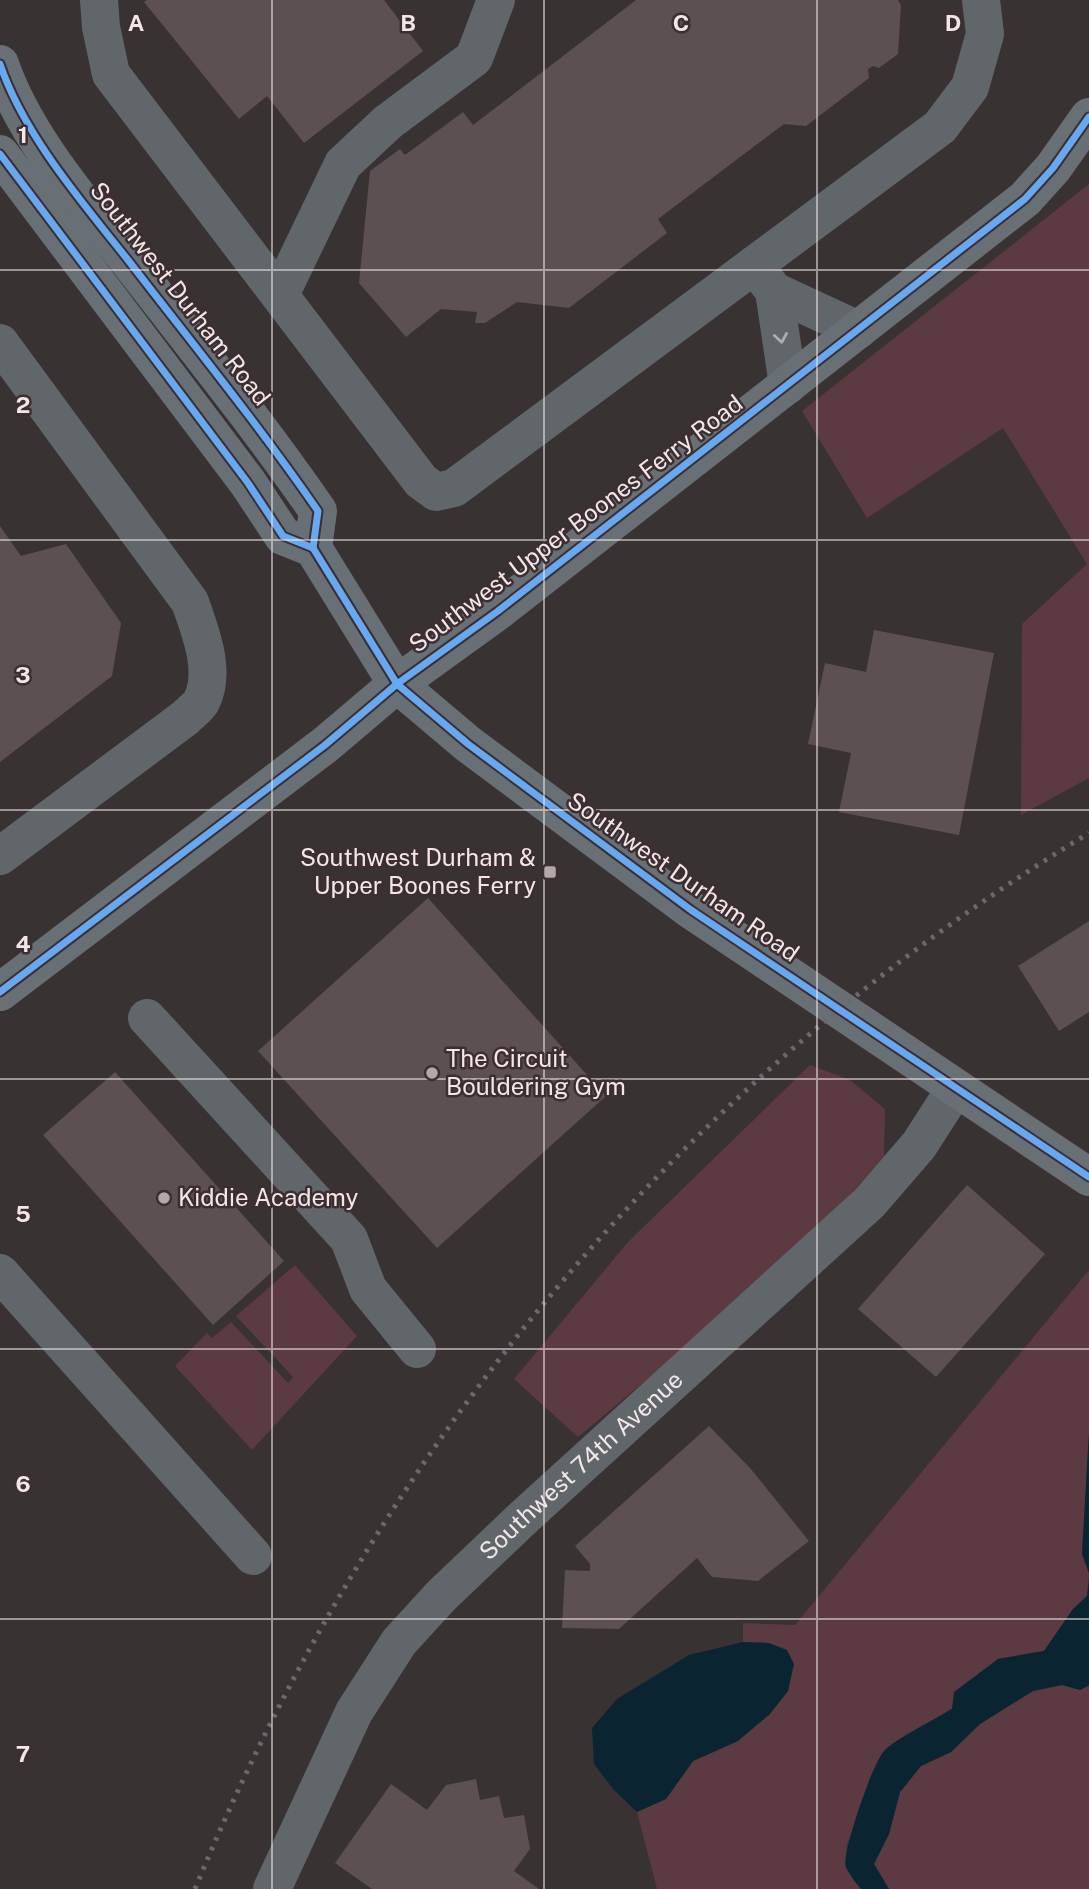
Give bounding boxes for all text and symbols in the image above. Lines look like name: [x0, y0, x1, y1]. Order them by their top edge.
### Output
text: A: [128, 9, 145, 36]
text: B: [400, 9, 416, 36]
text: C: [673, 9, 689, 36]
text: D: [945, 9, 961, 36]
text: 1: [18, 121, 28, 148]
street label: Southwest Durham Road: [85, 176, 277, 411]
one-way arrow: [773, 332, 788, 344]
street label: Southwest Upper Boones Ferry Road: [403, 389, 748, 658]
text: 2: [16, 391, 30, 418]
text: 3: [15, 661, 31, 688]
street label: Southwest Durham Road: [563, 786, 805, 967]
place label: Southwest Durham & Upper Boones Ferry: [300, 843, 536, 899]
marker: Southwest Durham & Upper Boones Ferry: [542, 864, 558, 880]
text: 4: [15, 930, 31, 957]
place label: The Circuit Bouldering Gym: [446, 1044, 626, 1100]
marker: The Circuit Bouldering Gym: [424, 1065, 440, 1081]
place label: Kiddie Academy: [178, 1183, 358, 1211]
marker: Kiddie Academy: [156, 1190, 172, 1206]
text: 5: [15, 1200, 31, 1227]
street label: Southwest 74th Avenue: [473, 1365, 688, 1565]
text: 6: [15, 1470, 31, 1497]
text: 7: [16, 1740, 30, 1767]

